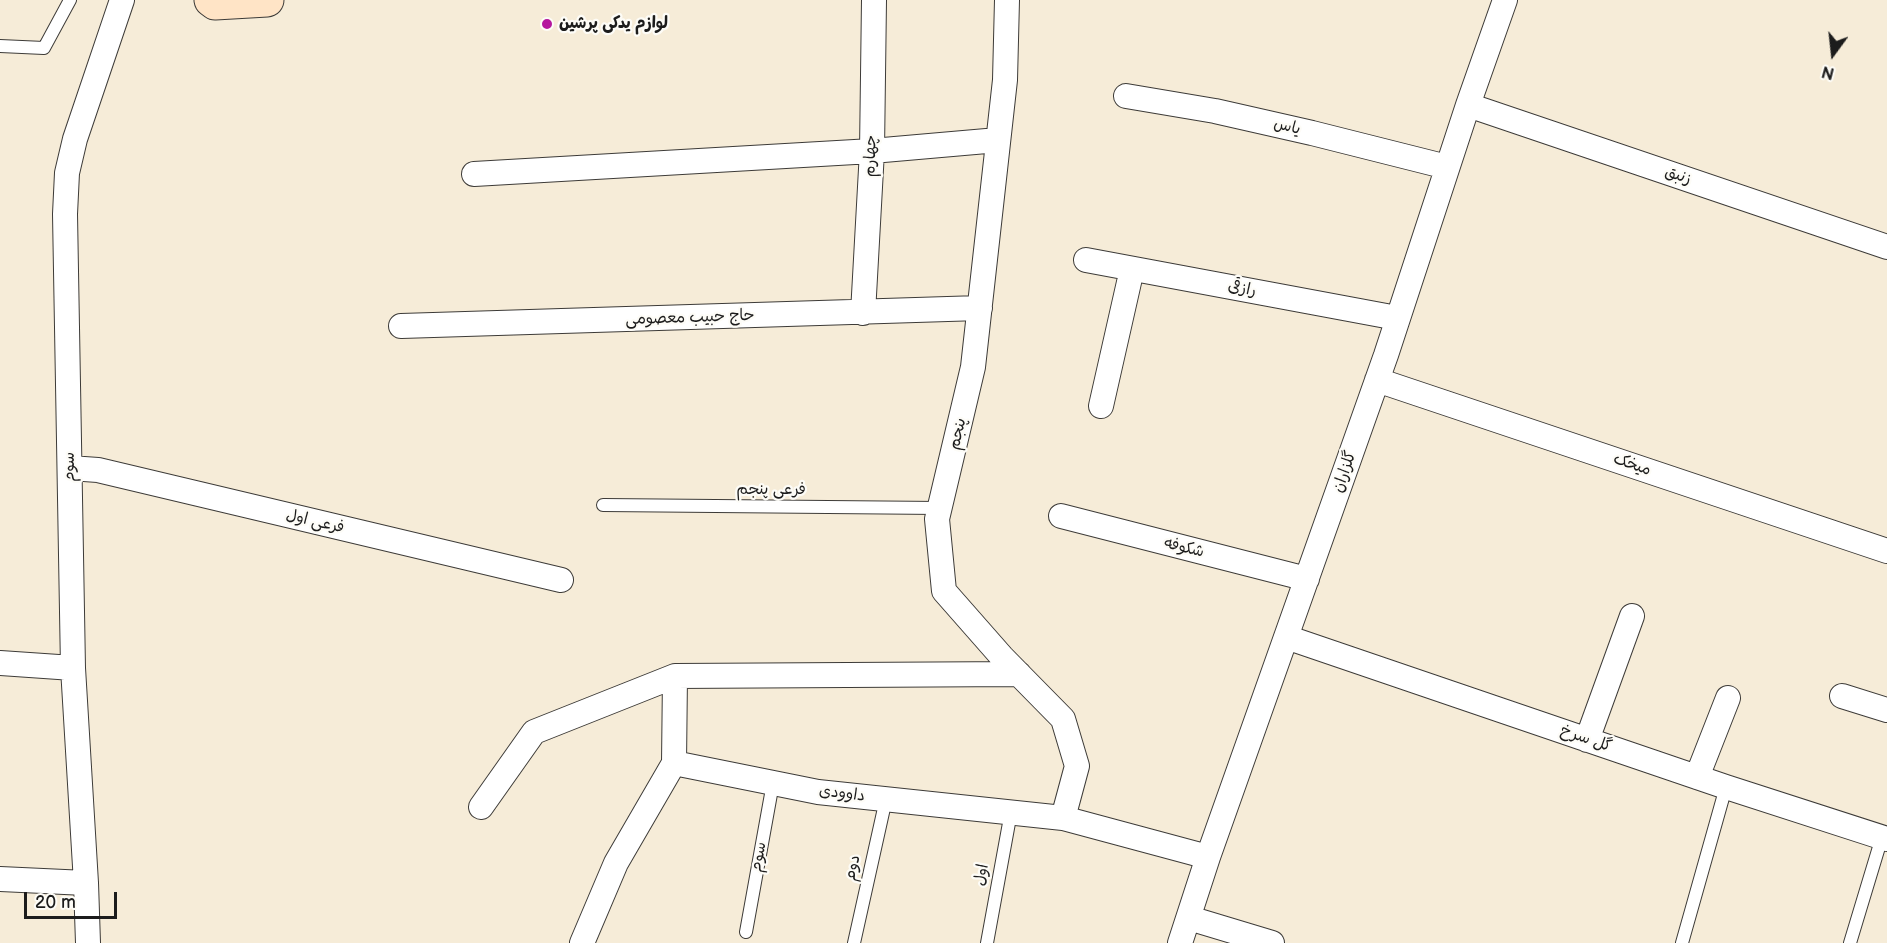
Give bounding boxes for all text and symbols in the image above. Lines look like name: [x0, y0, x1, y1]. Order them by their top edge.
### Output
place label: لوازم یدکی پرشین: [559, 14, 668, 34]
marker: لوازم یدکی پرشین: [540, 17, 554, 31]
north arrow: [1803, 24, 1863, 84]
text: N: [1820, 61, 1836, 83]
street label: یاس: [1272, 115, 1302, 139]
street label: چهارم: [861, 135, 881, 177]
street label: زنبق: [1662, 163, 1694, 189]
street label: رازقی: [1226, 277, 1258, 301]
street label: حاج حبیب معصومی: [625, 306, 755, 330]
street label: پنجم: [945, 416, 971, 452]
street label: گلزاران: [1329, 449, 1361, 495]
street label: میخک: [1611, 450, 1653, 480]
street label: سوم: [60, 452, 80, 482]
street label: فرعی پنجم: [736, 480, 806, 500]
street label: فرعی اول: [284, 506, 346, 538]
street label: شکوفه: [1162, 534, 1206, 562]
street label: گل سرخ: [1558, 721, 1614, 757]
street label: داوودی: [818, 782, 866, 806]
street label: سوم: [747, 840, 771, 874]
street label: دوم: [841, 853, 865, 883]
street label: اول: [971, 862, 993, 888]
scale bar: [27, 880, 120, 918]
text: 20 m: [35, 892, 76, 913]

